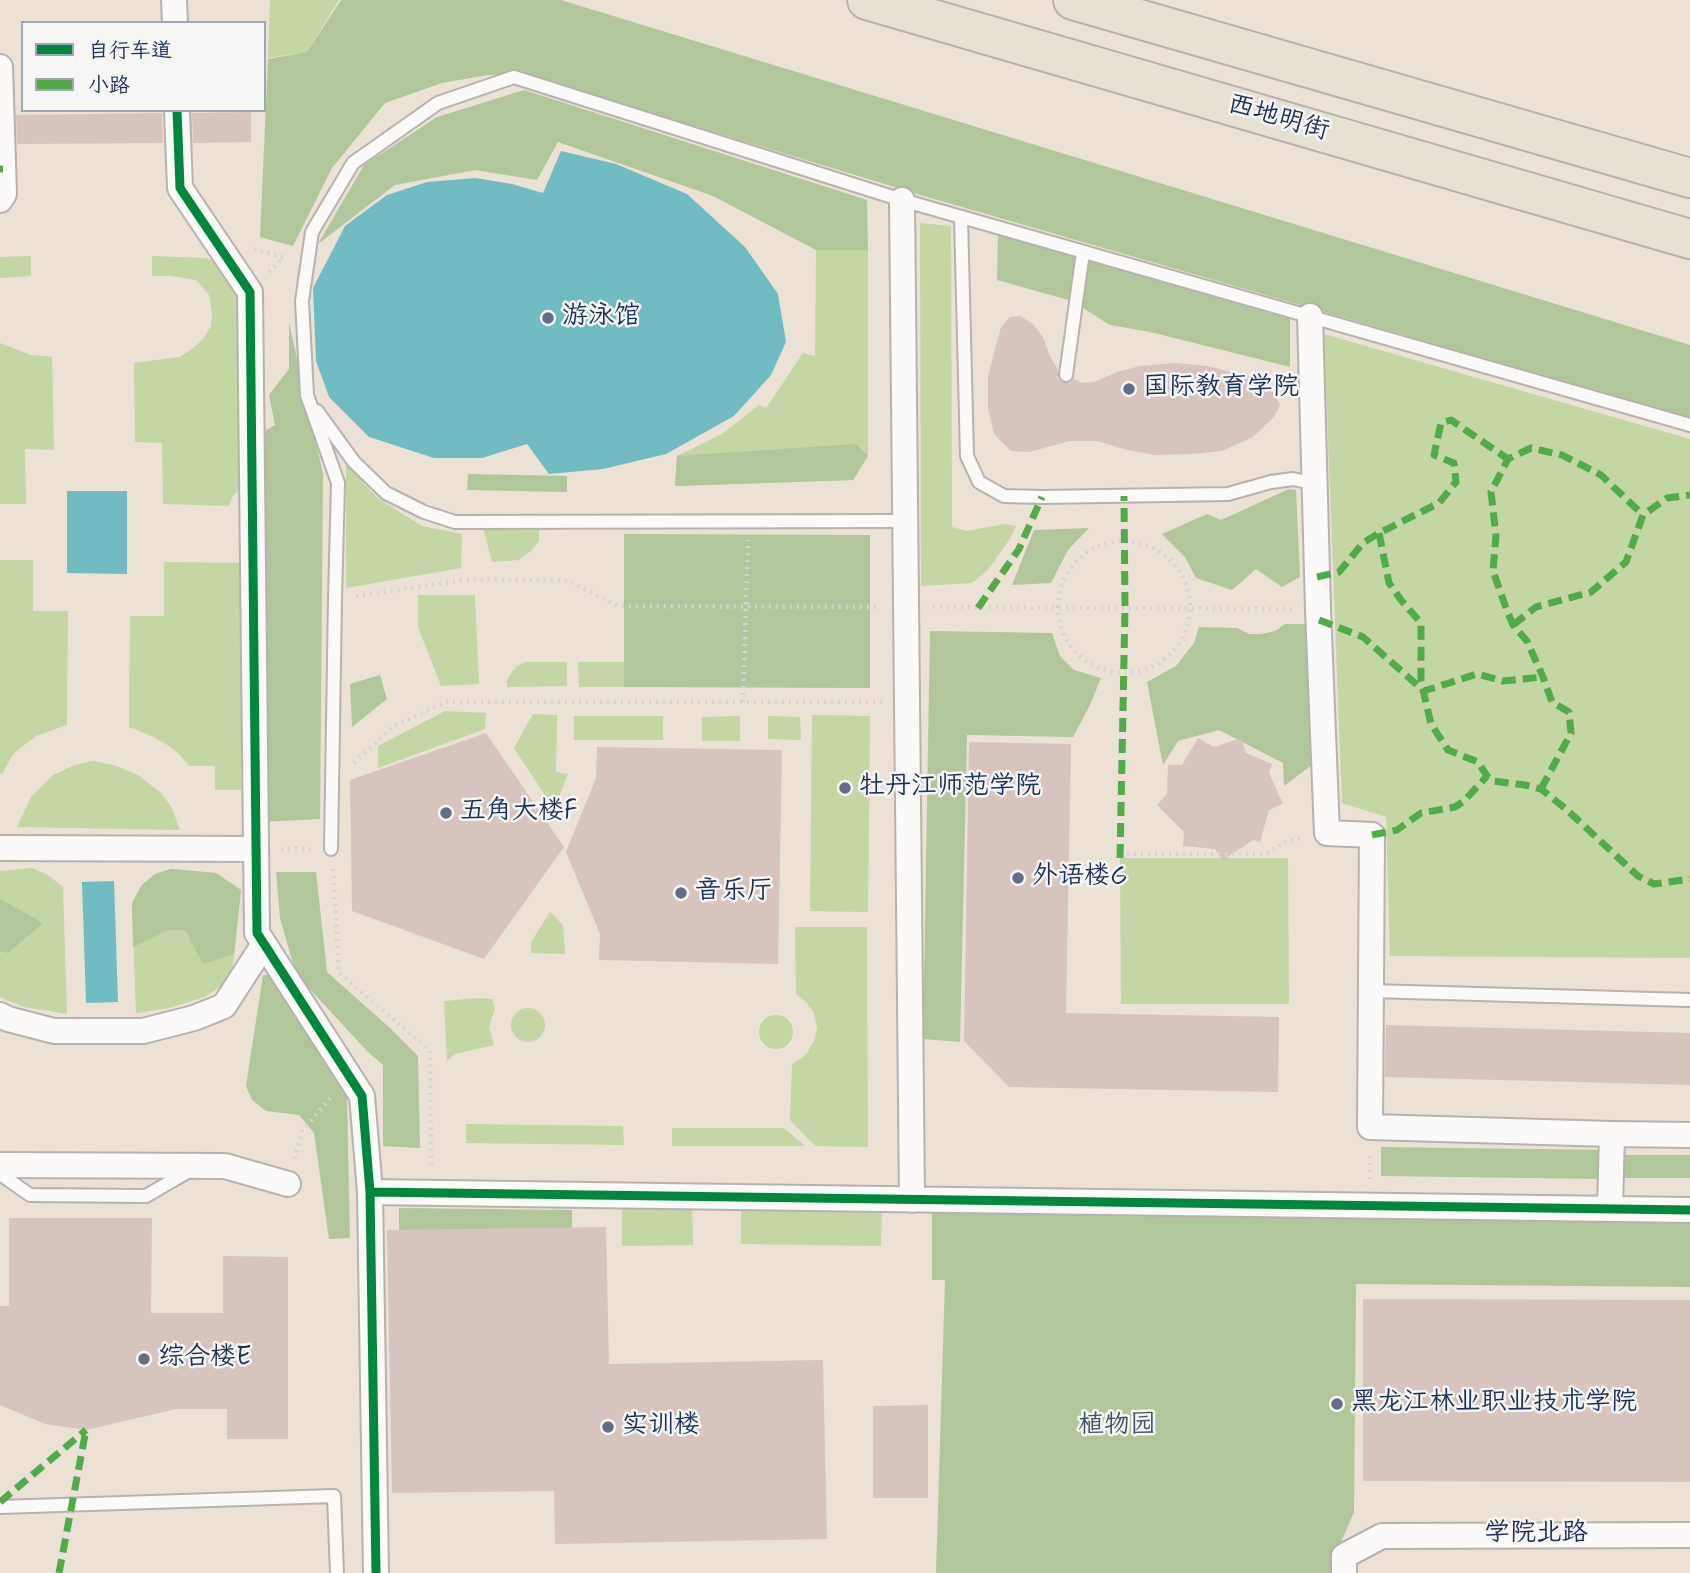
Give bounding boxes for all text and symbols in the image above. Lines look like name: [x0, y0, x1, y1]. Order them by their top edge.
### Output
legend: [21, 21, 266, 112]
text: 自行车道: [88, 37, 172, 65]
text: 小路: [88, 72, 130, 100]
street label: 西地明街: [1224, 90, 1332, 148]
place label: 游泳馆: [562, 302, 640, 334]
marker: 游泳馆: [540, 310, 556, 326]
place label: 国际教育学院: [1143, 373, 1299, 405]
marker: 国际教育学院: [1121, 381, 1137, 397]
place label: 牡丹江师范学院: [859, 772, 1041, 804]
marker: 牡丹江师范学院: [837, 780, 853, 796]
place label: 五角大楼F: [460, 797, 578, 829]
marker: 五角大楼F: [438, 805, 454, 821]
place label: 外语楼G: [1032, 862, 1127, 894]
marker: 外语楼G: [1010, 870, 1026, 886]
place label: 音乐厅: [695, 877, 773, 909]
marker: 音乐厅: [673, 885, 689, 901]
place label: 综合楼E: [158, 1343, 251, 1375]
marker: 综合楼E: [136, 1351, 152, 1367]
place label: 黑龙江林业职业技术学院: [1351, 1388, 1637, 1420]
marker: 黑龙江林业职业技术学院: [1329, 1396, 1345, 1412]
place label: 实训楼: [622, 1411, 700, 1443]
park label: 植物园: [1078, 1411, 1156, 1443]
marker: 实训楼: [600, 1419, 616, 1435]
street label: 学院北路: [1484, 1519, 1588, 1551]

